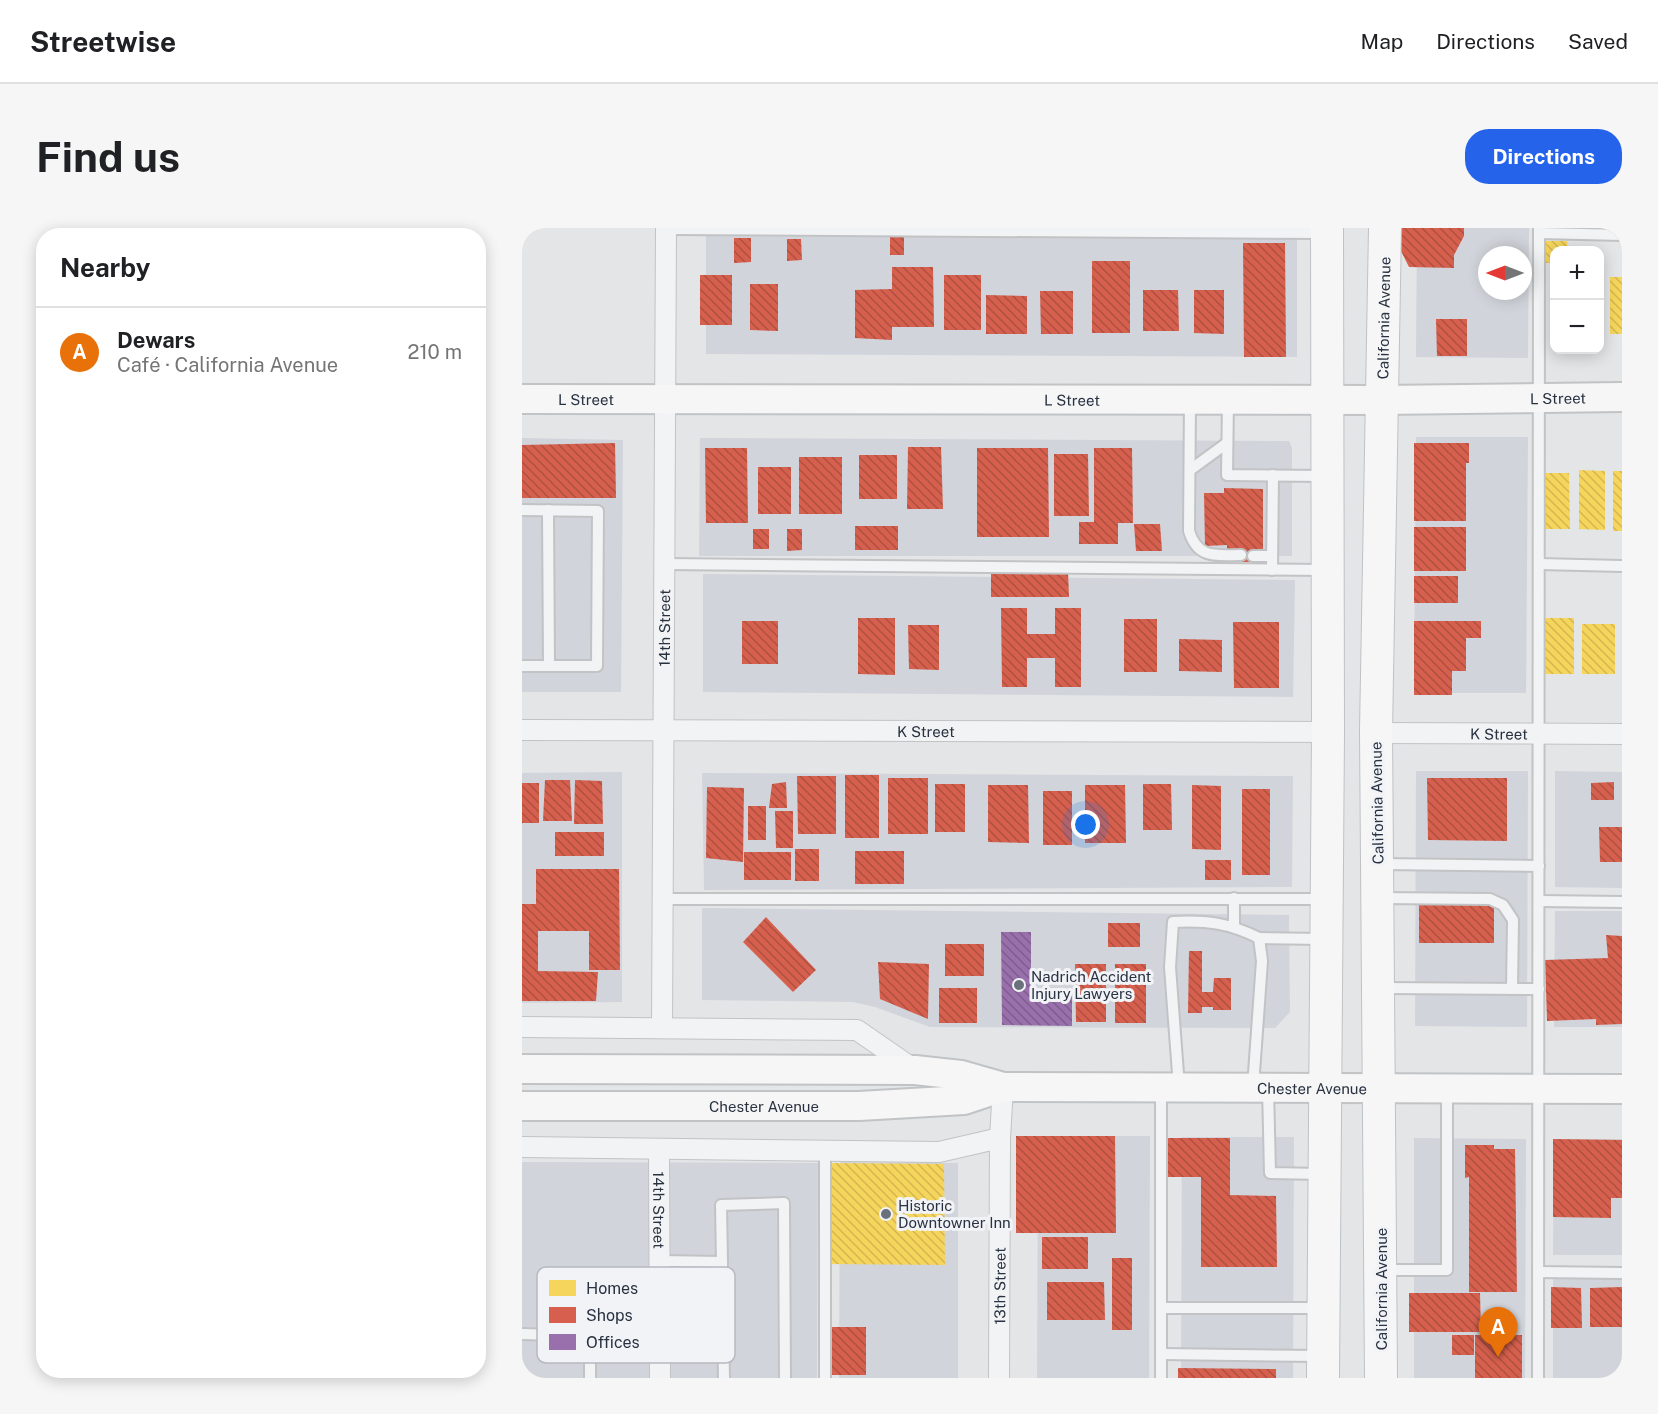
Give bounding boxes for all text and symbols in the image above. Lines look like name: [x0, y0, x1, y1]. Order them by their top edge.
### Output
text: Streetwise: [30, 25, 176, 58]
text: Map: [1361, 29, 1403, 54]
text: Directions: [1436, 29, 1535, 54]
text: Saved: [1568, 29, 1628, 54]
button: Directions: [1465, 129, 1622, 184]
text: Find us: [36, 132, 180, 181]
north arrow: [1478, 246, 1532, 300]
map controls: [1550, 246, 1604, 354]
button: +: [1550, 246, 1604, 300]
text: Nearby: [60, 252, 150, 283]
street label: California Avenue: [1374, 257, 1393, 380]
button: −: [1550, 300, 1604, 354]
text: Dewars: [117, 327, 195, 353]
text: A: [72, 340, 87, 364]
text: 210 m: [408, 340, 462, 364]
text: Café · California Avenue: [117, 353, 338, 377]
street label: L Street: [1530, 389, 1586, 407]
street label: L Street: [558, 391, 614, 408]
street label: L Street: [1044, 391, 1100, 408]
street label: 14th Street: [655, 589, 673, 667]
street label: K Street: [897, 722, 955, 740]
street label: K Street: [1470, 725, 1528, 742]
street label: California Avenue: [1367, 742, 1387, 864]
your location: [1071, 810, 1100, 839]
place label: Nadrich Accident Injury Lawyers: [1031, 968, 1152, 1002]
marker: Nadrich Accident Injury Lawyers: [1012, 978, 1026, 992]
street label: Chester Avenue: [1257, 1079, 1367, 1097]
street label: Chester Avenue: [709, 1098, 819, 1115]
street label: 14th Street: [651, 1171, 668, 1249]
place label: Historic Downtowner Inn: [898, 1197, 1011, 1231]
marker: Historic Downtowner Inn: [879, 1207, 893, 1221]
street label: California Avenue: [1373, 1228, 1390, 1350]
street label: 13th Street: [991, 1247, 1008, 1325]
legend: [537, 1267, 735, 1363]
text: Homes: [586, 1279, 638, 1298]
text: Shops: [586, 1306, 633, 1325]
pin: A: [1478, 1308, 1518, 1357]
text: Offices: [586, 1333, 640, 1352]

